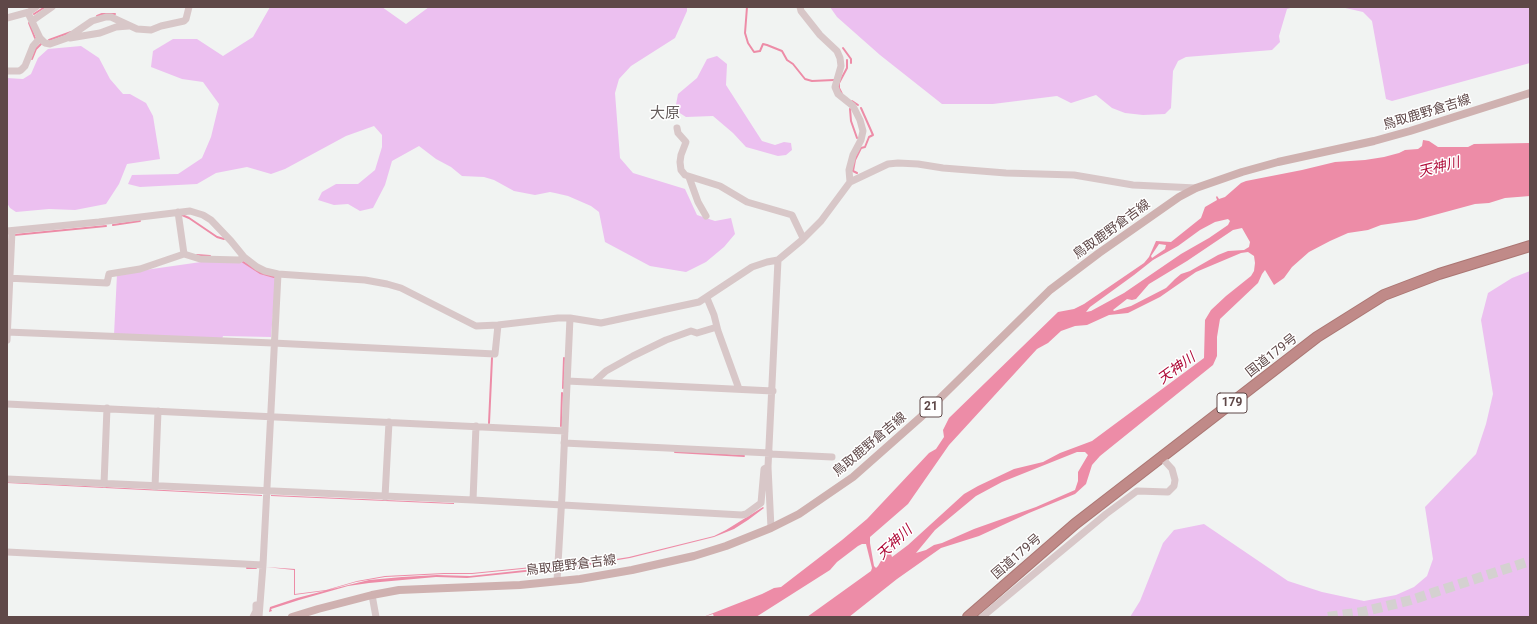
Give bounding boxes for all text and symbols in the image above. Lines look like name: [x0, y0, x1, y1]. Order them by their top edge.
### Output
street label: 鳥取鹿野倉吉線: [1381, 92, 1473, 134]
district label: 大原: [650, 105, 680, 123]
water label: 天神川: [1417, 155, 1461, 181]
street label: 鳥取鹿野倉吉線: [1071, 197, 1153, 263]
street label: 国道179号: [1243, 331, 1301, 381]
water label: 天神川: [1155, 350, 1199, 388]
road number: 179: [1217, 393, 1247, 413]
road number: 21: [920, 397, 942, 417]
street label: 鳥取鹿野倉吉線: [830, 410, 910, 480]
water label: 天神川: [874, 523, 916, 563]
street label: 国道179号: [989, 531, 1045, 583]
street label: 鳥取鹿野倉吉線: [525, 553, 617, 579]

